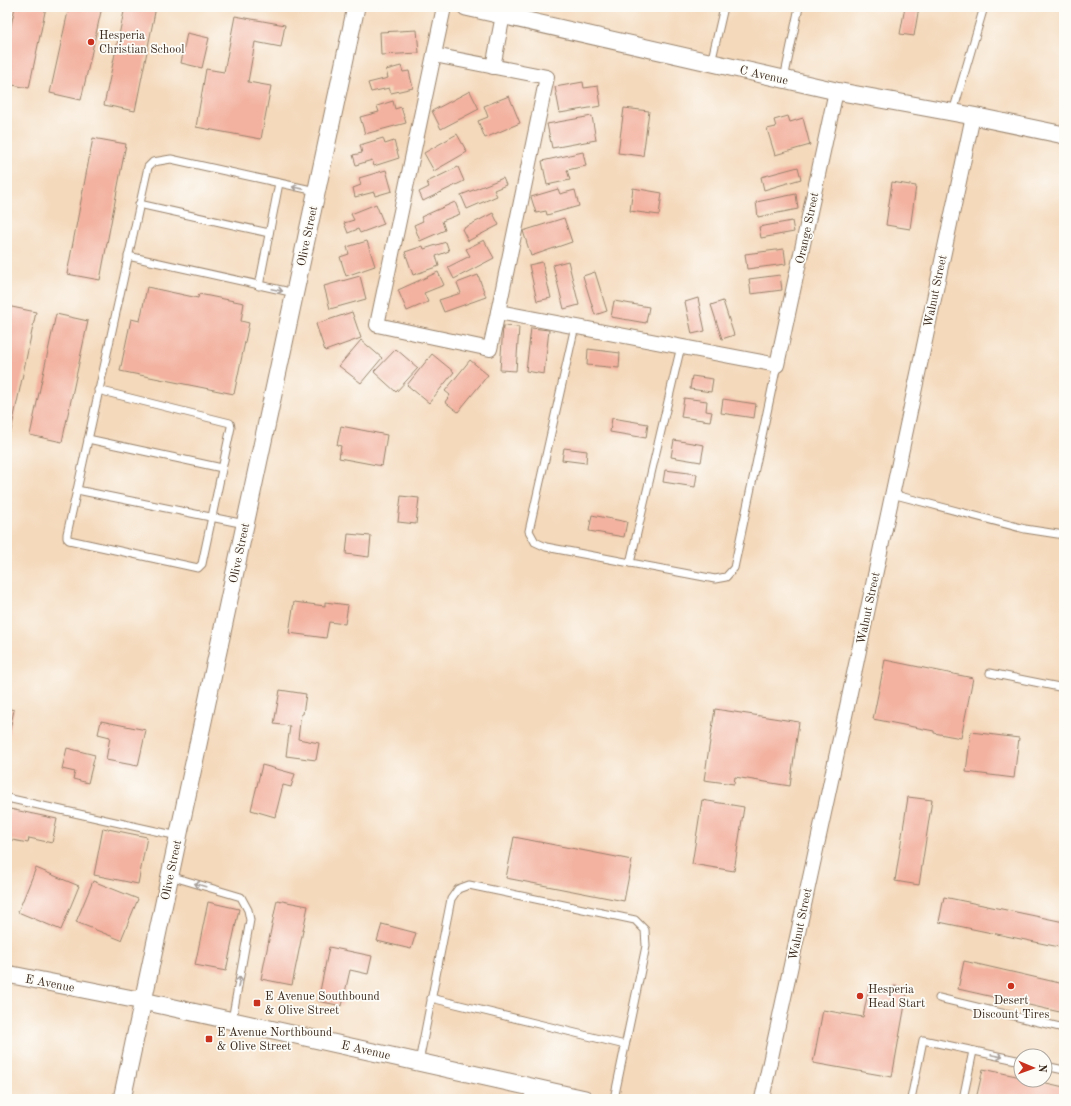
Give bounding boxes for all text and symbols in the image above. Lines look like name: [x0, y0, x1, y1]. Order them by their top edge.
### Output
place label: Hesperia Christian School: [99, 30, 185, 56]
marker: Hesperia Christian School: [86, 37, 96, 47]
street label: C Avenue: [738, 65, 790, 87]
one-way arrow: [292, 183, 305, 191]
street label: Orange Street: [795, 191, 821, 265]
street label: Olive Street: [296, 205, 320, 267]
street label: Walnut Street: [922, 254, 949, 328]
one-way arrow: [270, 286, 283, 294]
street label: Olive Street: [228, 522, 252, 584]
street label: Walnut Street: [855, 571, 882, 645]
street label: Olive Street: [160, 839, 184, 901]
one-way arrow: [194, 881, 207, 888]
street label: Walnut Street: [787, 887, 814, 961]
street label: E Avenue: [24, 973, 76, 995]
one-way arrow: [235, 976, 243, 989]
marker: Desert Discount Tires: [1006, 981, 1016, 991]
place label: Hesperia Head Start: [868, 984, 925, 1010]
place label: E Avenue Southbound & Olive Street: [265, 991, 380, 1017]
marker: Hesperia Head Start: [855, 991, 865, 1001]
place label: Desert Discount Tires: [973, 995, 1049, 1021]
marker: E Avenue Southbound & Olive Street: [252, 998, 262, 1008]
place label: E Avenue Northbound & Olive Street: [217, 1027, 332, 1053]
marker: E Avenue Northbound & Olive Street: [204, 1034, 214, 1044]
street label: E Avenue: [340, 1040, 392, 1063]
north arrow: [1013, 1048, 1053, 1088]
one-way arrow: [990, 1052, 1003, 1060]
text: N: [1036, 1064, 1047, 1073]

